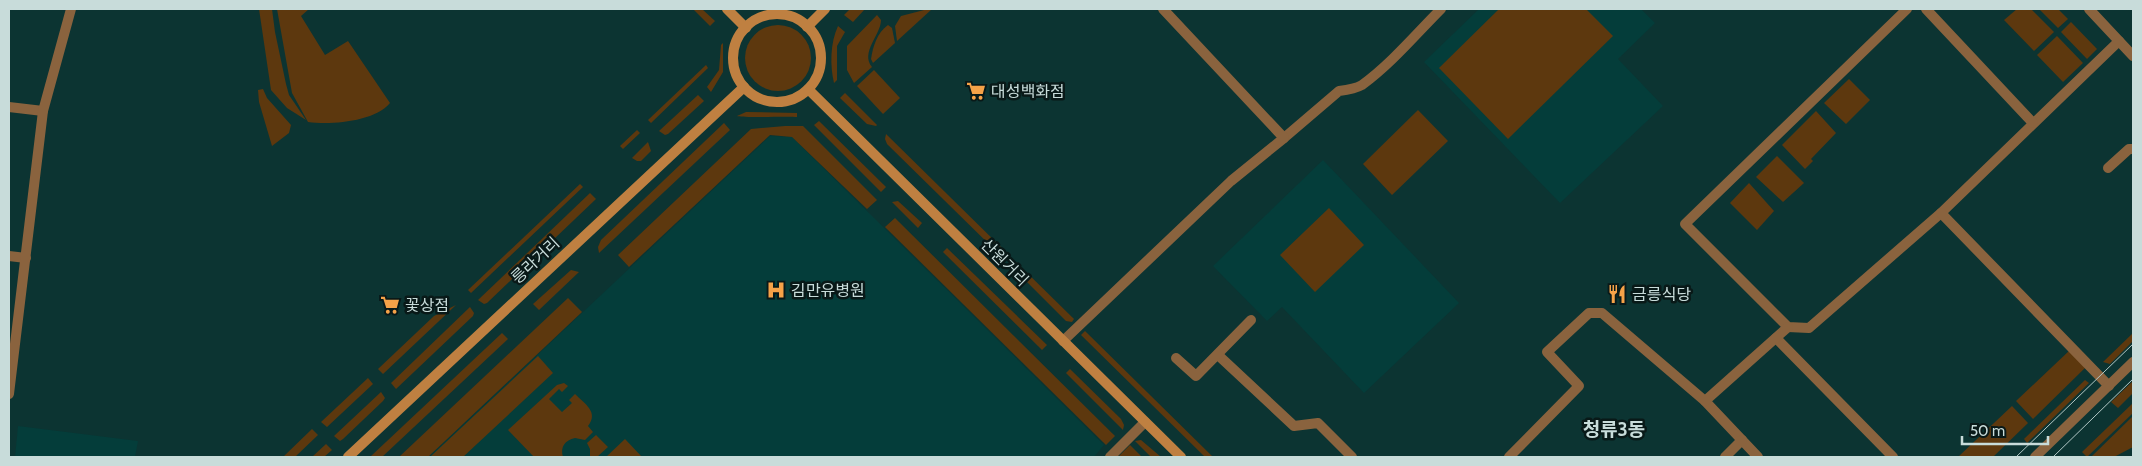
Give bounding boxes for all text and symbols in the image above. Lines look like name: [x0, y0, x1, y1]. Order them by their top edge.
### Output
supermarket icon: 대성백화점: [965, 80, 987, 102]
place label: 대성백화점: [991, 82, 1065, 101]
street label: 릉라거리: [507, 233, 563, 287]
street label: 산원거리: [977, 235, 1032, 290]
hospital icon: 김만유병원: [765, 279, 787, 301]
place label: 김만유병원: [791, 281, 865, 300]
restaurant icon: 금릉식당: [1606, 283, 1628, 305]
place label: 금릉식당: [1632, 285, 1691, 304]
supermarket icon: 꽃상점: [379, 294, 401, 316]
place label: 꽃상점: [405, 296, 449, 315]
scale bar: [1962, 414, 2048, 446]
district label: 청류3동: [1583, 418, 1645, 441]
text: 50 m: [1970, 422, 2005, 440]

